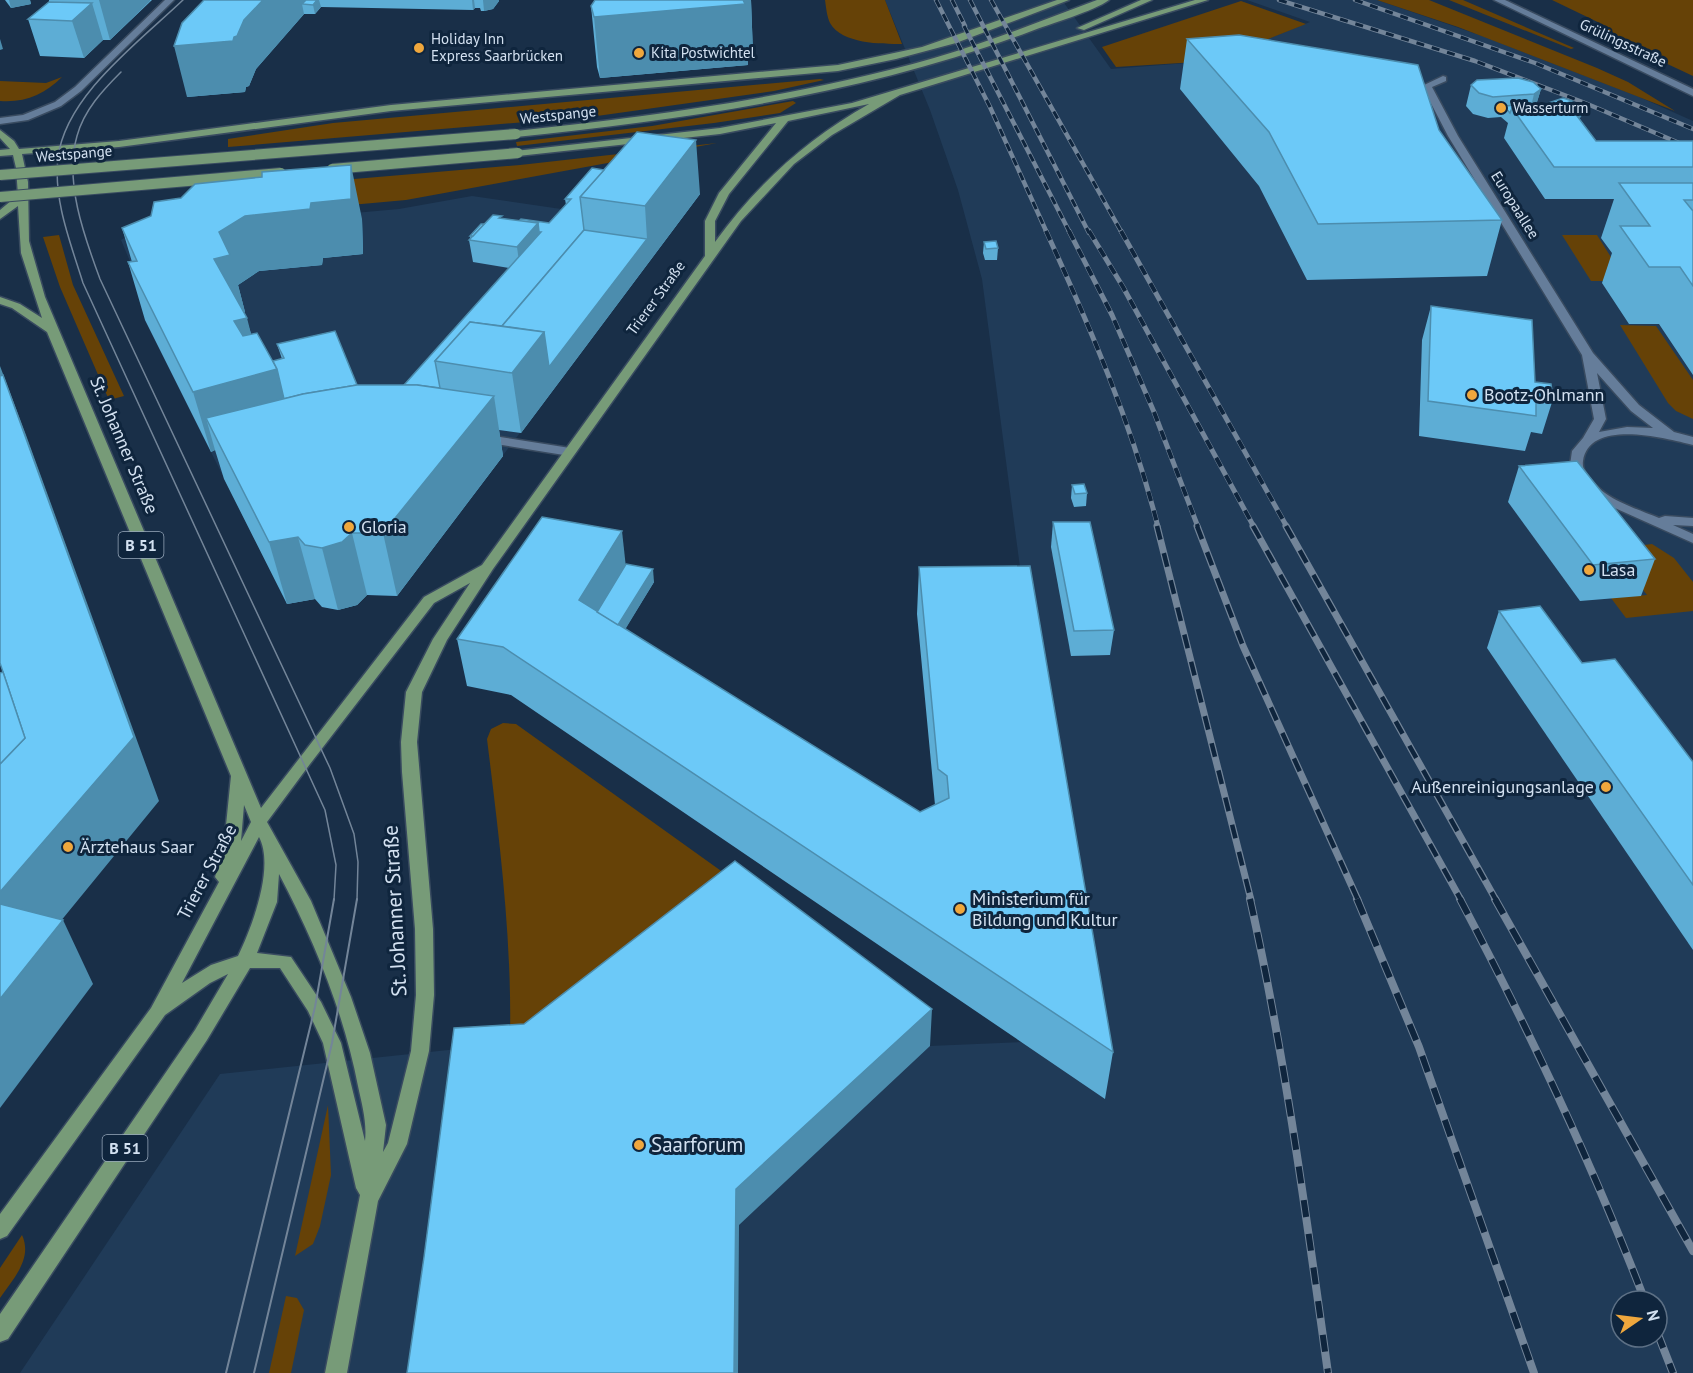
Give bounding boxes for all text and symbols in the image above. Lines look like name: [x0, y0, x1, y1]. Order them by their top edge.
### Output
street label: Grülingsstraße: [1577, 14, 1670, 71]
place label: Holiday Inn Express Saarbrücken: [431, 29, 563, 65]
marker: Holiday Inn Express Saarbrücken: [412, 41, 426, 55]
place label: Kita Postwichtel: [651, 43, 756, 62]
marker: Kita Postwichtel: [632, 46, 646, 60]
place label: Wasserturm: [1513, 98, 1589, 117]
street label: Westspange: [519, 101, 597, 128]
marker: Wasserturm: [1494, 101, 1508, 115]
street label: Westspange: [35, 141, 113, 166]
street label: Europaallee: [1487, 167, 1544, 242]
street label: Trierer Straße: [622, 257, 689, 339]
street label: St. Johanner Straße: [85, 373, 164, 517]
place label: Bootz-Ohlmann: [1484, 383, 1604, 406]
marker: Bootz-Ohlmann: [1465, 388, 1479, 402]
place label: Gloria: [361, 515, 407, 538]
marker: Gloria: [342, 520, 356, 534]
road number: B 51: [118, 532, 164, 558]
place label: Lasa: [1601, 558, 1635, 581]
marker: Lasa: [1582, 563, 1596, 577]
place label: Außenreinigungsanlage: [1411, 775, 1594, 798]
marker: Außenreinigungsanlage: [1599, 780, 1613, 794]
street label: Trierer Straße: [172, 820, 241, 923]
street label: St. Johanner Straße: [377, 825, 412, 997]
place label: Ärztehaus Saar: [80, 835, 194, 858]
marker: Ärztehaus Saar: [61, 840, 75, 854]
place label: Ministerium für Bildung und Kultur: [972, 887, 1118, 931]
marker: Ministerium für Bildung und Kultur: [953, 902, 967, 916]
place label: Saarforum: [651, 1131, 743, 1158]
road number: B 51: [102, 1135, 148, 1161]
marker: Saarforum: [632, 1138, 646, 1152]
north arrow: [1609, 1289, 1669, 1349]
text: N: [1643, 1308, 1665, 1323]

